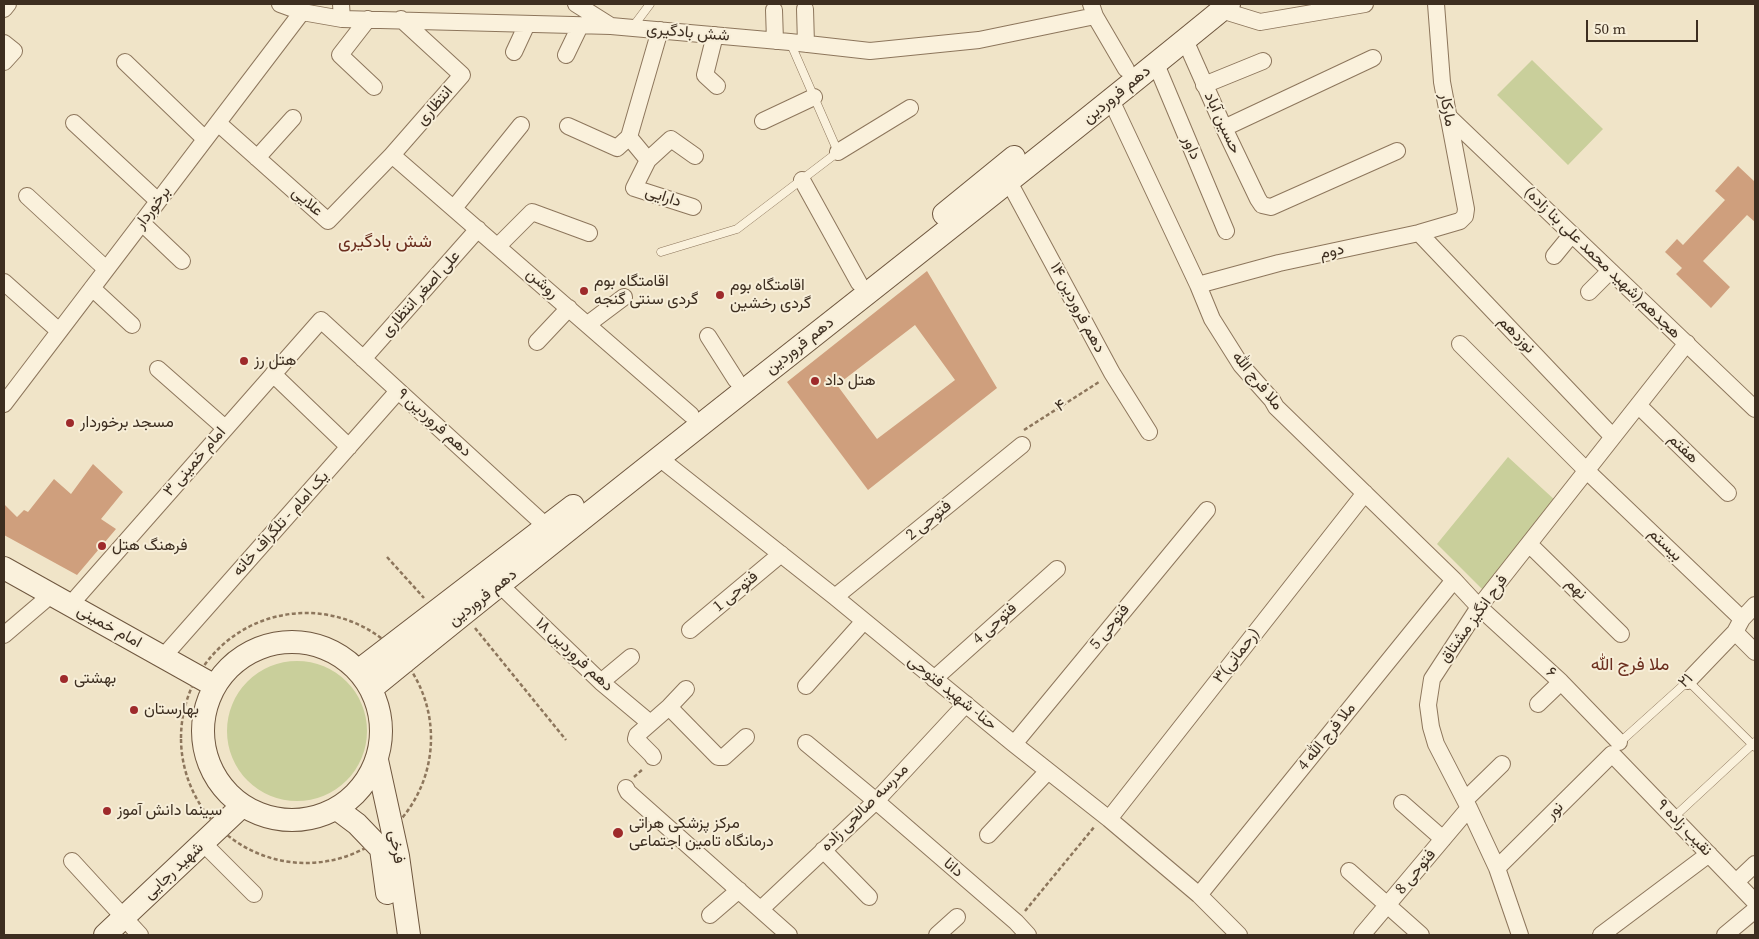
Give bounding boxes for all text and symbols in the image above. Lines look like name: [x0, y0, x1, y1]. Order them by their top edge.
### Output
scale bar: [1589, 10, 1702, 42]
text: 50 m: [1594, 18, 1626, 39]
street label: شش بادگیری: [646, 20, 730, 46]
street label: دهم فروردین: [1079, 62, 1155, 128]
street label: انتظاری: [413, 82, 457, 130]
street label: حسین آباد: [1199, 89, 1245, 157]
street label: مارکار: [1435, 92, 1459, 128]
street label: داور: [1177, 133, 1205, 163]
street label: دارایی: [642, 182, 684, 212]
street label: برخوردار: [131, 183, 175, 233]
street label: علایی: [287, 183, 327, 221]
street label: هجدهم(شهید محمد علی بنا زاده): [1519, 183, 1685, 343]
district label: شش بادگیری: [338, 231, 432, 253]
street label: دوم: [1318, 240, 1346, 264]
street label: علی اصغر انتظاری: [377, 247, 465, 341]
street label: دهم فروردین ۱۴: [1045, 260, 1109, 356]
street label: روشن: [522, 265, 562, 303]
place label: اقامتگاه بوم گردی سنتی گنجه: [594, 272, 698, 310]
place label: اقامتگاه بوم گردی رخشین: [730, 276, 811, 314]
marker: اقامتگاه بوم گردی سنتی گنجه: [578, 285, 590, 297]
marker: اقامتگاه بوم گردی رخشین: [714, 289, 726, 301]
street label: نوزدهم: [1494, 312, 1538, 358]
street label: دهم فروردین: [762, 313, 838, 379]
street label: ملا فرج الله: [1228, 348, 1286, 414]
place label: هتل رز: [254, 351, 296, 371]
marker: هتل رز: [238, 355, 250, 367]
place label: هتل داد: [825, 371, 876, 391]
marker: هتل داد: [809, 375, 821, 387]
street label: دهم فروردین ۹: [393, 385, 475, 461]
street label: ۴: [1052, 395, 1070, 417]
place label: مسجد برخوردار: [80, 413, 174, 433]
marker: مسجد برخوردار: [64, 417, 76, 429]
street label: امام خمینی ۳: [160, 423, 230, 501]
street label: هفتم: [1664, 430, 1702, 468]
street label: یک امام - تلگراف خانه: [229, 467, 333, 581]
street label: فتوحی 2: [902, 497, 956, 545]
street label: بیستم: [1644, 524, 1686, 566]
place label: فرهنگ هتل: [112, 536, 188, 556]
marker: فرهنگ هتل: [96, 540, 108, 552]
street label: دهم فروردین: [445, 565, 521, 631]
street label: فتوحی 1: [710, 568, 762, 616]
street label: فرح انگیز مشتاق: [1436, 571, 1512, 667]
street label: نهم: [1561, 574, 1591, 604]
street label: فتوحی 4: [969, 599, 1021, 649]
street label: فتوحی 5: [1086, 600, 1134, 654]
street label: امام خمینی: [73, 601, 145, 653]
street label: دهم فروردین ۱۸: [531, 614, 617, 696]
street label: ۳(رحمانی): [1210, 625, 1264, 687]
street label: حنا- شهید فتوحی: [904, 651, 1000, 735]
district label: ملا فرج الله: [1591, 654, 1669, 676]
street label: ۶: [1542, 663, 1560, 683]
place label: بهشتی: [74, 669, 116, 689]
street label: ۲۱: [1675, 670, 1697, 692]
marker: بهشتی: [58, 673, 70, 685]
street label: 4 ملا فرج الله: [1294, 699, 1360, 775]
place label: بهارستان: [144, 700, 199, 720]
marker: بهارستان: [128, 704, 140, 716]
street label: مدرسه صالحی زاده: [817, 760, 913, 856]
street label: نقیب زاده ۹: [1652, 796, 1716, 860]
street label: نور: [1542, 798, 1568, 824]
place label: سینما دانش آموز: [117, 801, 222, 821]
marker: سینما دانش آموز: [101, 805, 113, 817]
place label: مرکز پزشکی هراتی درمانگاه تامین اجتماعی: [629, 814, 774, 852]
marker: مرکز پزشکی هراتی درمانگاه تامین اجتماعی: [611, 826, 625, 840]
street label: فرخی: [384, 829, 408, 865]
street label: شهید رجایی: [140, 838, 208, 904]
street label: فتوحی 8: [1392, 846, 1440, 898]
street label: دانا: [939, 854, 967, 882]

